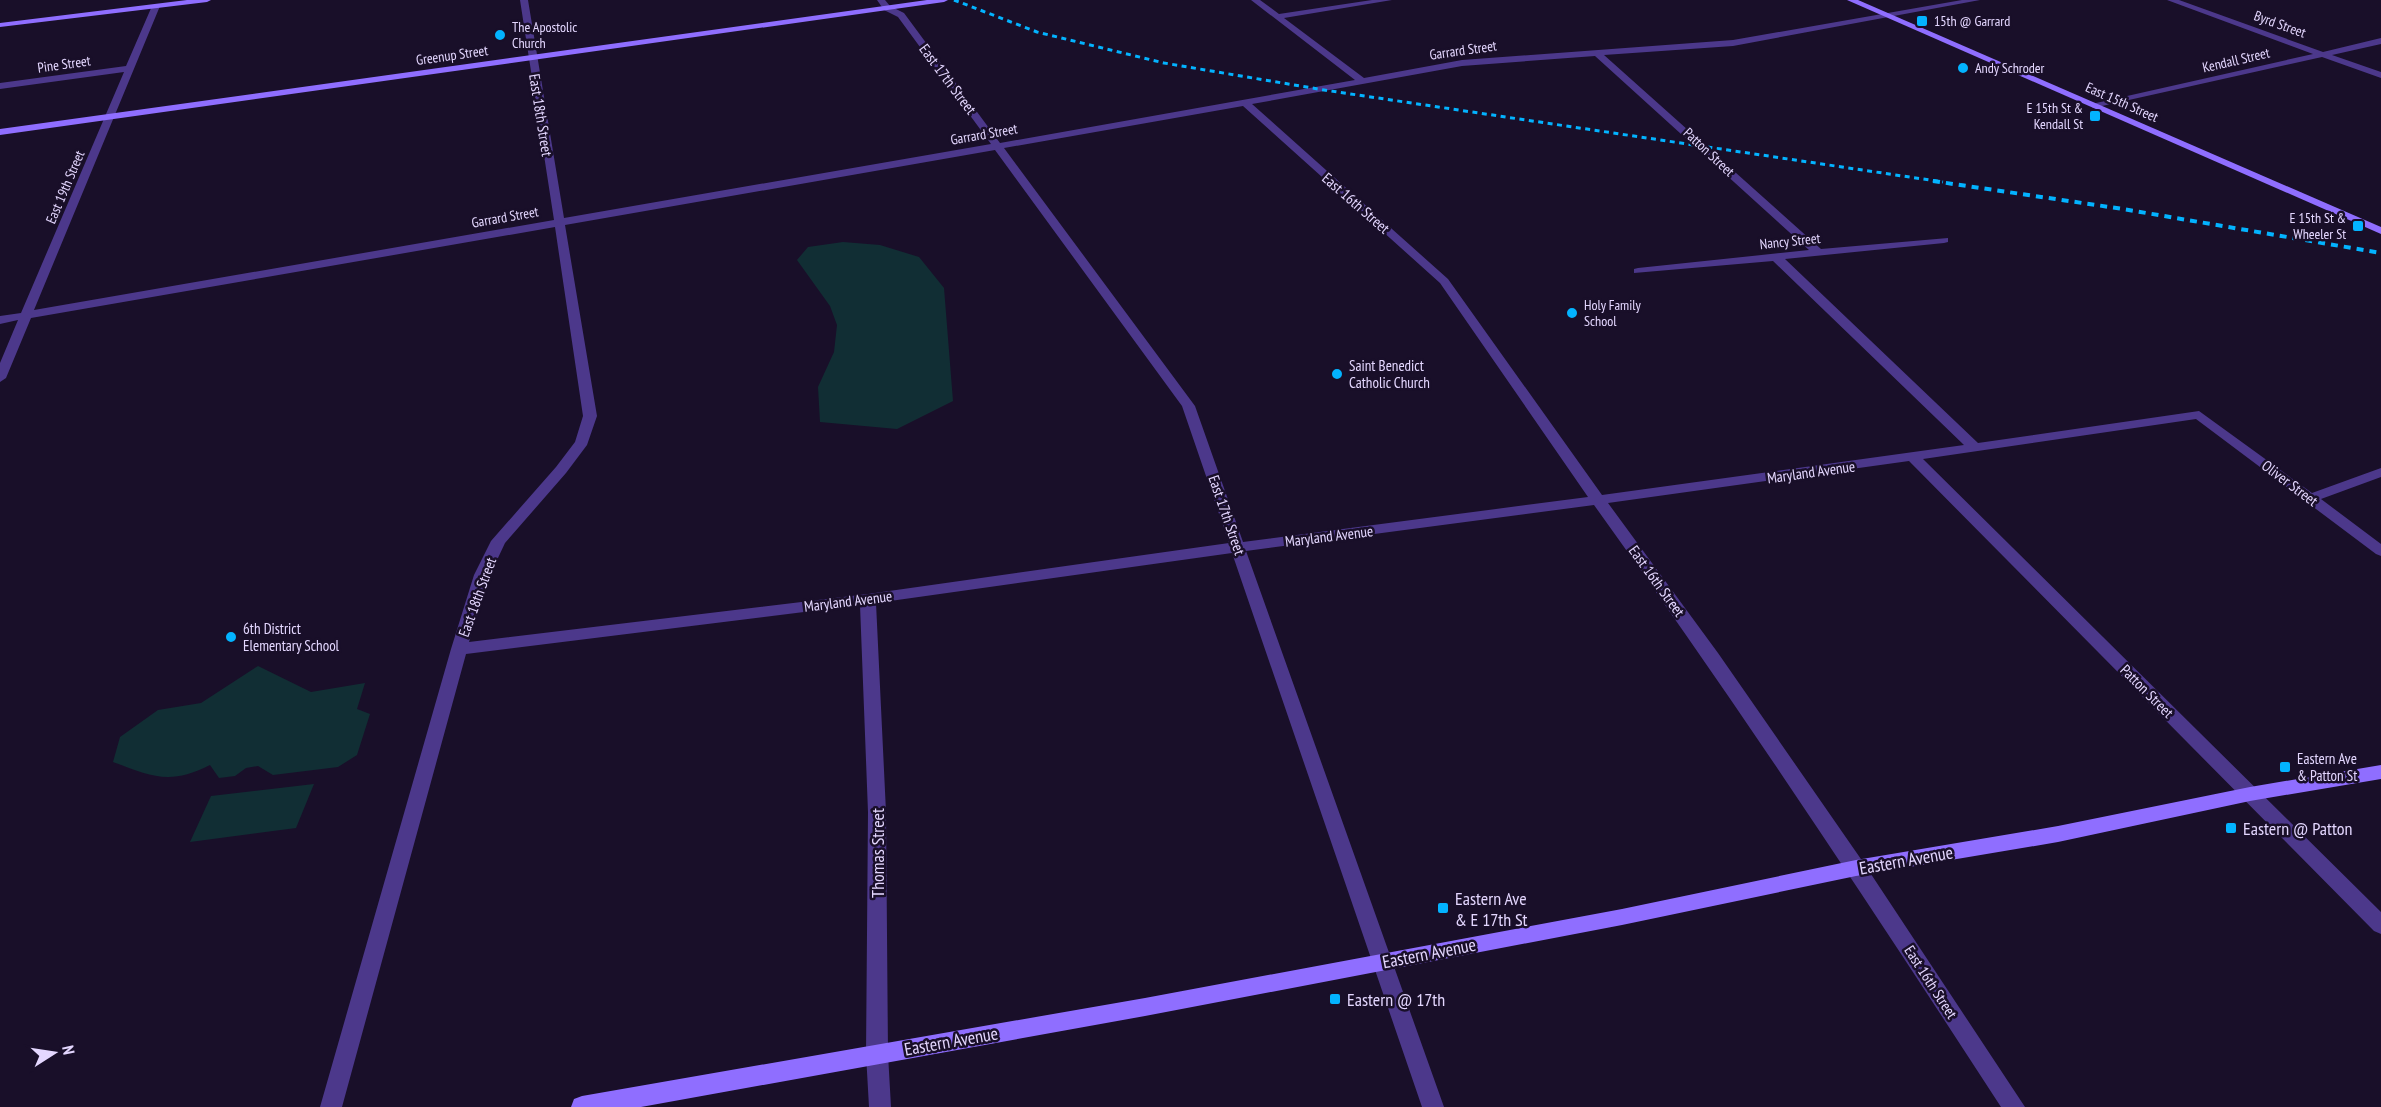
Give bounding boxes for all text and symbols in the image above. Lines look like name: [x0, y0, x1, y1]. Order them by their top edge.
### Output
street label: Byrd Street: [2252, 6, 2308, 42]
place label: 15th @ Garrard: [1934, 12, 2010, 30]
marker: 15th @ Garrard: [1915, 14, 1929, 28]
place label: The Apostolic Church: [512, 18, 577, 52]
marker: The Apostolic Church: [493, 28, 507, 42]
street label: Garrard Street: [1428, 36, 1498, 64]
street label: East 17th Street: [915, 40, 981, 118]
street label: Greenup Street: [415, 41, 489, 69]
street label: Kendall Street: [2201, 44, 2272, 76]
street label: Pine Street: [36, 51, 92, 77]
place label: Andy Schroder: [1975, 59, 2045, 77]
marker: Andy Schroder: [1956, 61, 1970, 75]
street label: East 18th Street: [525, 72, 557, 158]
street label: East 15th Street: [2083, 78, 2161, 126]
place label: E 15th St & Kendall St: [2026, 99, 2083, 133]
marker: E 15th St & Kendall St: [2088, 109, 2102, 123]
street label: Garrard Street: [949, 119, 1019, 149]
street label: Patton Street: [1680, 124, 1738, 180]
street label: East 19th Street: [42, 148, 89, 226]
street label: East 16th Street: [1318, 169, 1394, 237]
street label: Garrard Street: [470, 202, 540, 232]
place label: E 15th St & Wheeler St: [2289, 209, 2346, 243]
marker: E 15th St & Wheeler St: [2351, 219, 2365, 233]
street label: Nancy Street: [1759, 229, 1821, 253]
place label: Holy Family School: [1584, 296, 1641, 330]
marker: Holy Family School: [1565, 306, 1579, 320]
place label: Saint Benedict Catholic Church: [1349, 356, 1430, 392]
marker: Saint Benedict Catholic Church: [1330, 367, 1344, 381]
street label: Maryland Avenue: [1766, 456, 1856, 488]
street label: Oliver Street: [2258, 456, 2322, 510]
street label: East 17th Street: [1204, 473, 1250, 557]
street label: Maryland Avenue: [1284, 521, 1374, 551]
street label: East 16th Street: [1625, 542, 1689, 620]
street label: East 18th Street: [454, 555, 500, 639]
street label: Maryland Avenue: [803, 586, 893, 616]
place label: 6th District Elementary School: [243, 619, 340, 655]
marker: 6th District Elementary School: [224, 630, 238, 644]
street label: Patton Street: [2116, 660, 2178, 722]
place label: Eastern Ave & Patton St: [2297, 749, 2357, 785]
marker: Eastern Ave & Patton St: [2278, 760, 2292, 774]
street label: Thomas Street: [866, 808, 889, 898]
place label: Eastern @ Patton: [2243, 817, 2352, 840]
marker: Eastern @ Patton: [2224, 821, 2238, 835]
street label: Eastern Avenue: [1857, 840, 1955, 880]
place label: Eastern Ave & E 17th St: [1455, 887, 1528, 931]
marker: Eastern Ave & E 17th St: [1436, 901, 1450, 915]
street label: Eastern Avenue: [1380, 933, 1478, 973]
street label: East 16th Street: [1900, 942, 1962, 1022]
place label: Eastern @ 17th: [1347, 988, 1445, 1011]
marker: Eastern @ 17th: [1328, 992, 1342, 1006]
street label: Eastern Avenue: [902, 1021, 1000, 1061]
north arrow: [24, 1023, 84, 1083]
text: N: [58, 1044, 79, 1056]

